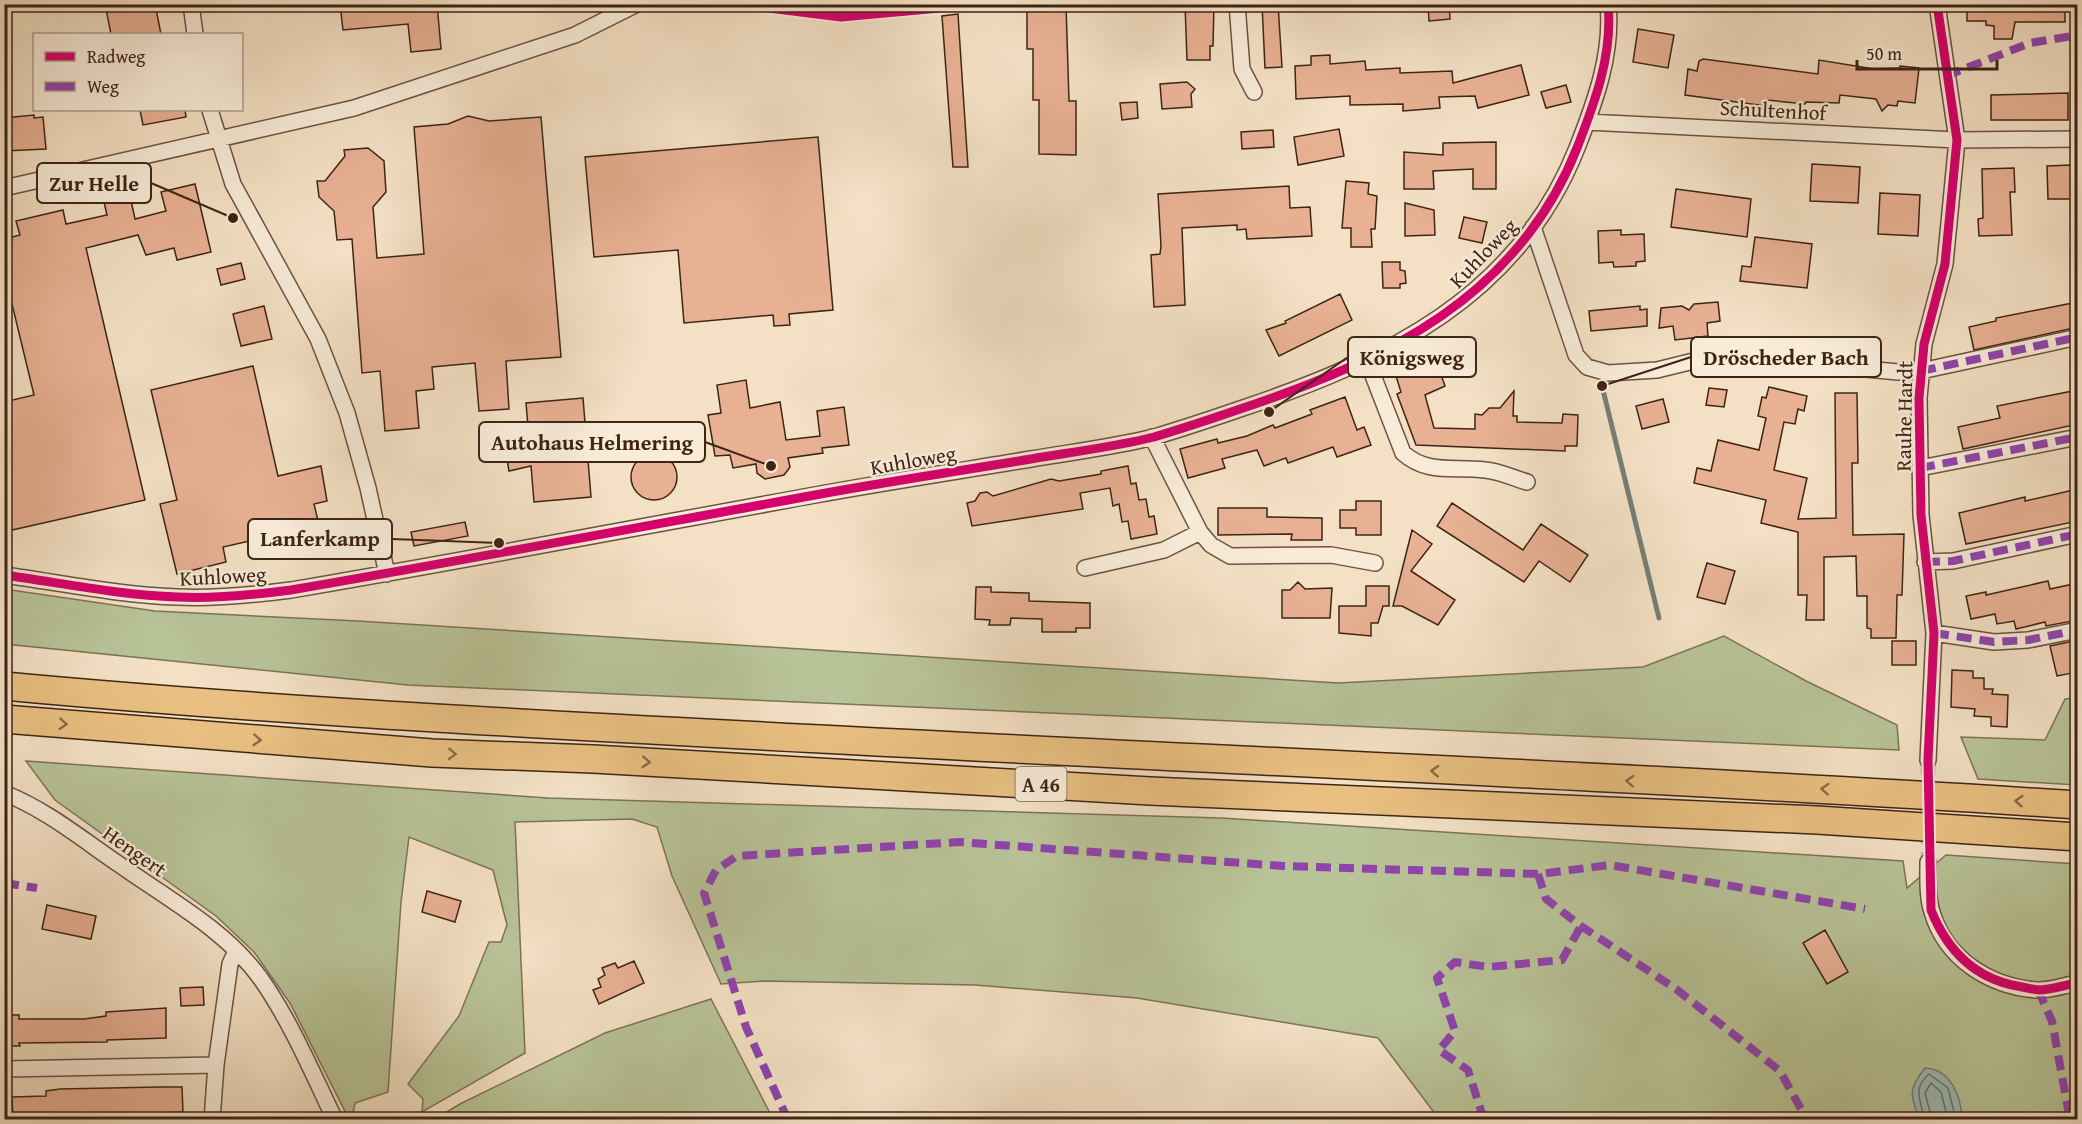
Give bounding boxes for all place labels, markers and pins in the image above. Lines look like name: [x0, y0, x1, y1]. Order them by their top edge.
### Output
callout: Zur Helle: [37, 163, 151, 203]
callout: Königsweg: [1348, 337, 1476, 377]
callout: Dröscheder Bach: [1691, 337, 1881, 377]
callout: Autohaus Helmering: [479, 422, 705, 462]
callout: Lanferkamp: [248, 519, 392, 559]

